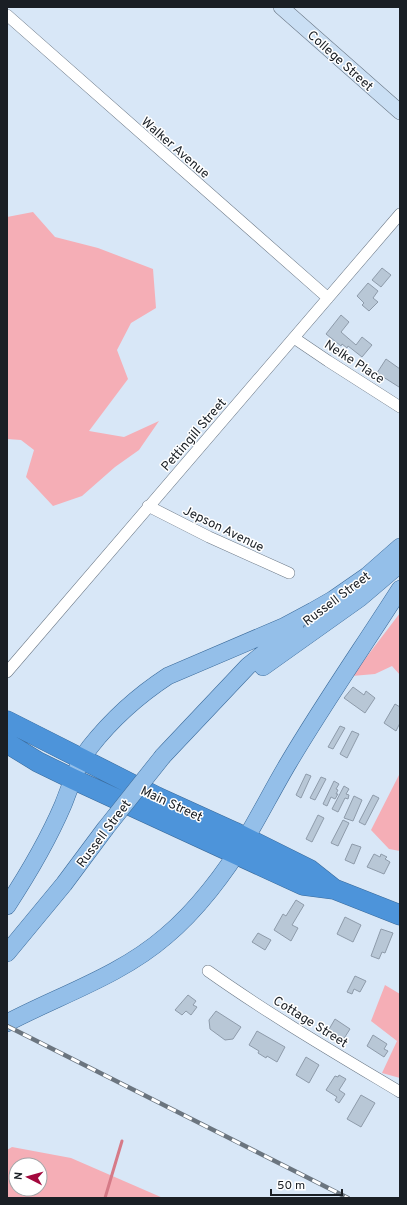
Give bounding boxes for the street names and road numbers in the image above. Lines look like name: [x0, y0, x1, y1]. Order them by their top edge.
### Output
street label: College Street: [304, 28, 376, 95]
street label: Walker Avenue: [137, 114, 212, 183]
street label: Nelke Place: [321, 337, 387, 388]
street label: Pettingill Street: [158, 395, 231, 475]
street label: Jepson Avenue: [180, 503, 266, 556]
street label: Russell Street: [300, 569, 374, 630]
street label: Main Street: [138, 784, 205, 826]
street label: Russell Street: [74, 797, 135, 871]
street label: Cottage Street: [270, 993, 350, 1052]

